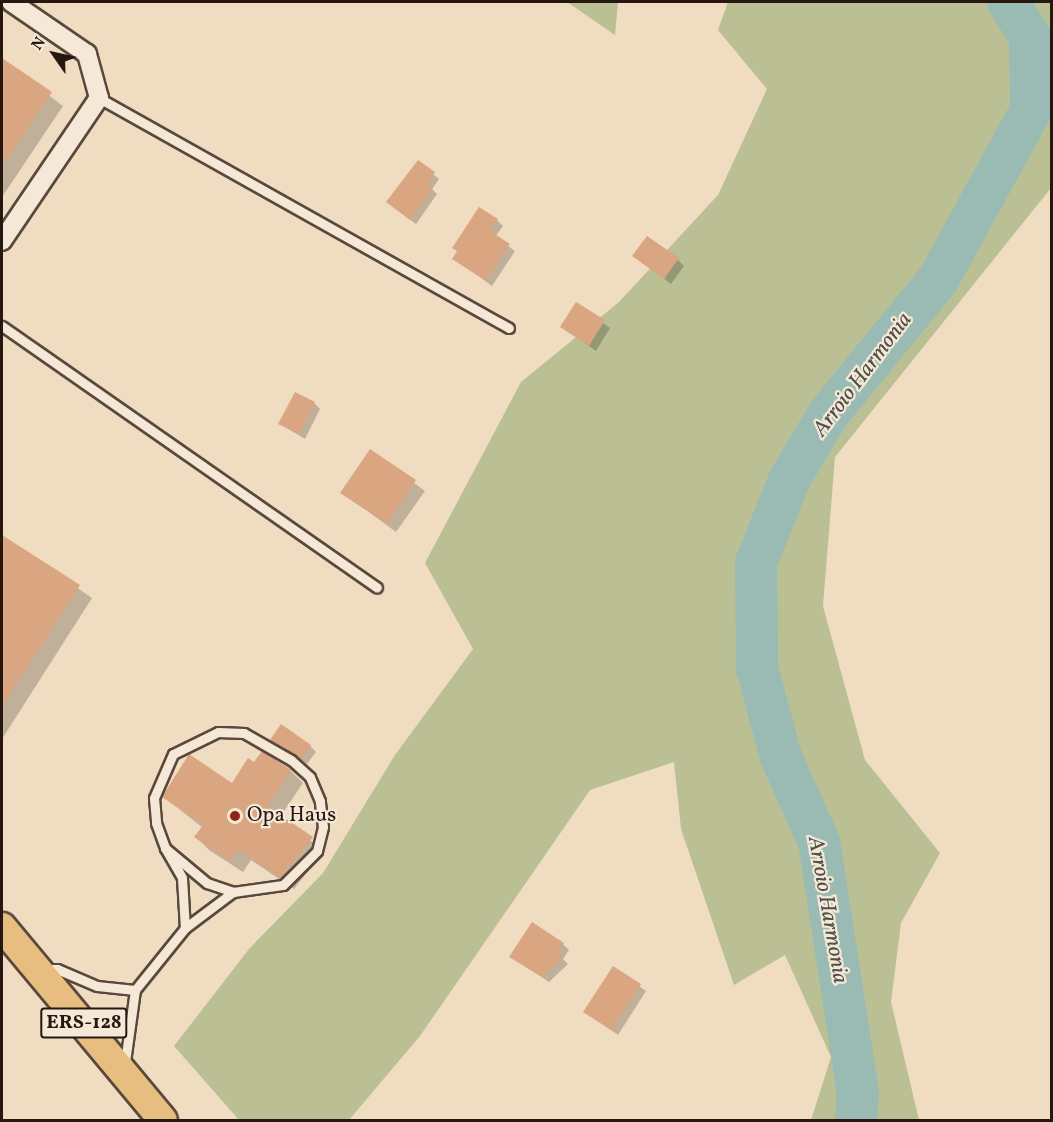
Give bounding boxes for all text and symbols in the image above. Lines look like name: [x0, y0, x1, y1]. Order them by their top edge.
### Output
north arrow: [24, 24, 84, 84]
text: N: [27, 33, 51, 55]
water label: Arroio Harmonia: [808, 308, 918, 442]
place label: Opa Haus: [247, 803, 336, 829]
marker: Opa Haus: [228, 809, 242, 823]
water label: Arroio Harmonia: [801, 834, 853, 986]
road number: ERS-128: [39, 1006, 129, 1040]

